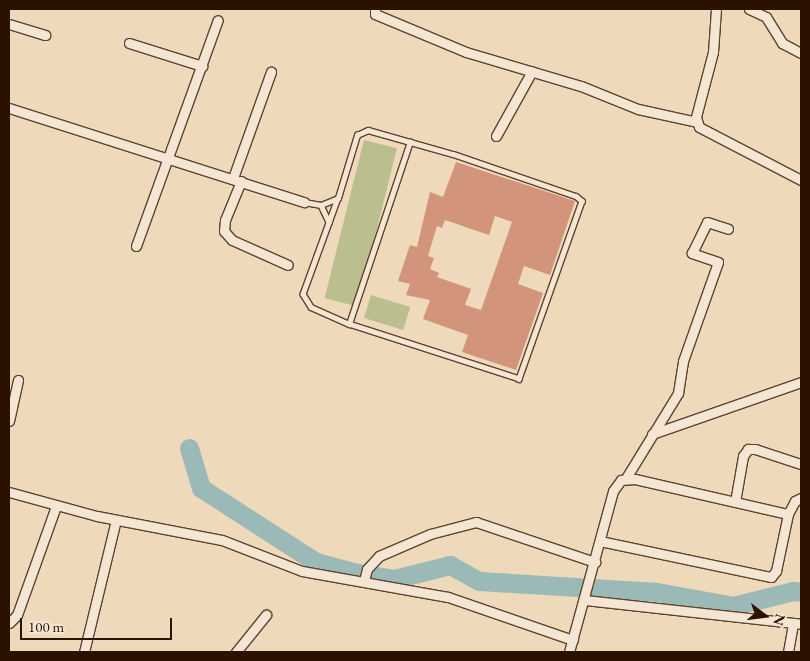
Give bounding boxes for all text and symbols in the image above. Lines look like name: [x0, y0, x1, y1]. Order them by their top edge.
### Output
north arrow: [740, 591, 790, 641]
scale bar: [22, 608, 175, 640]
text: N: [769, 612, 790, 628]
text: 100 m: [28, 617, 64, 636]

